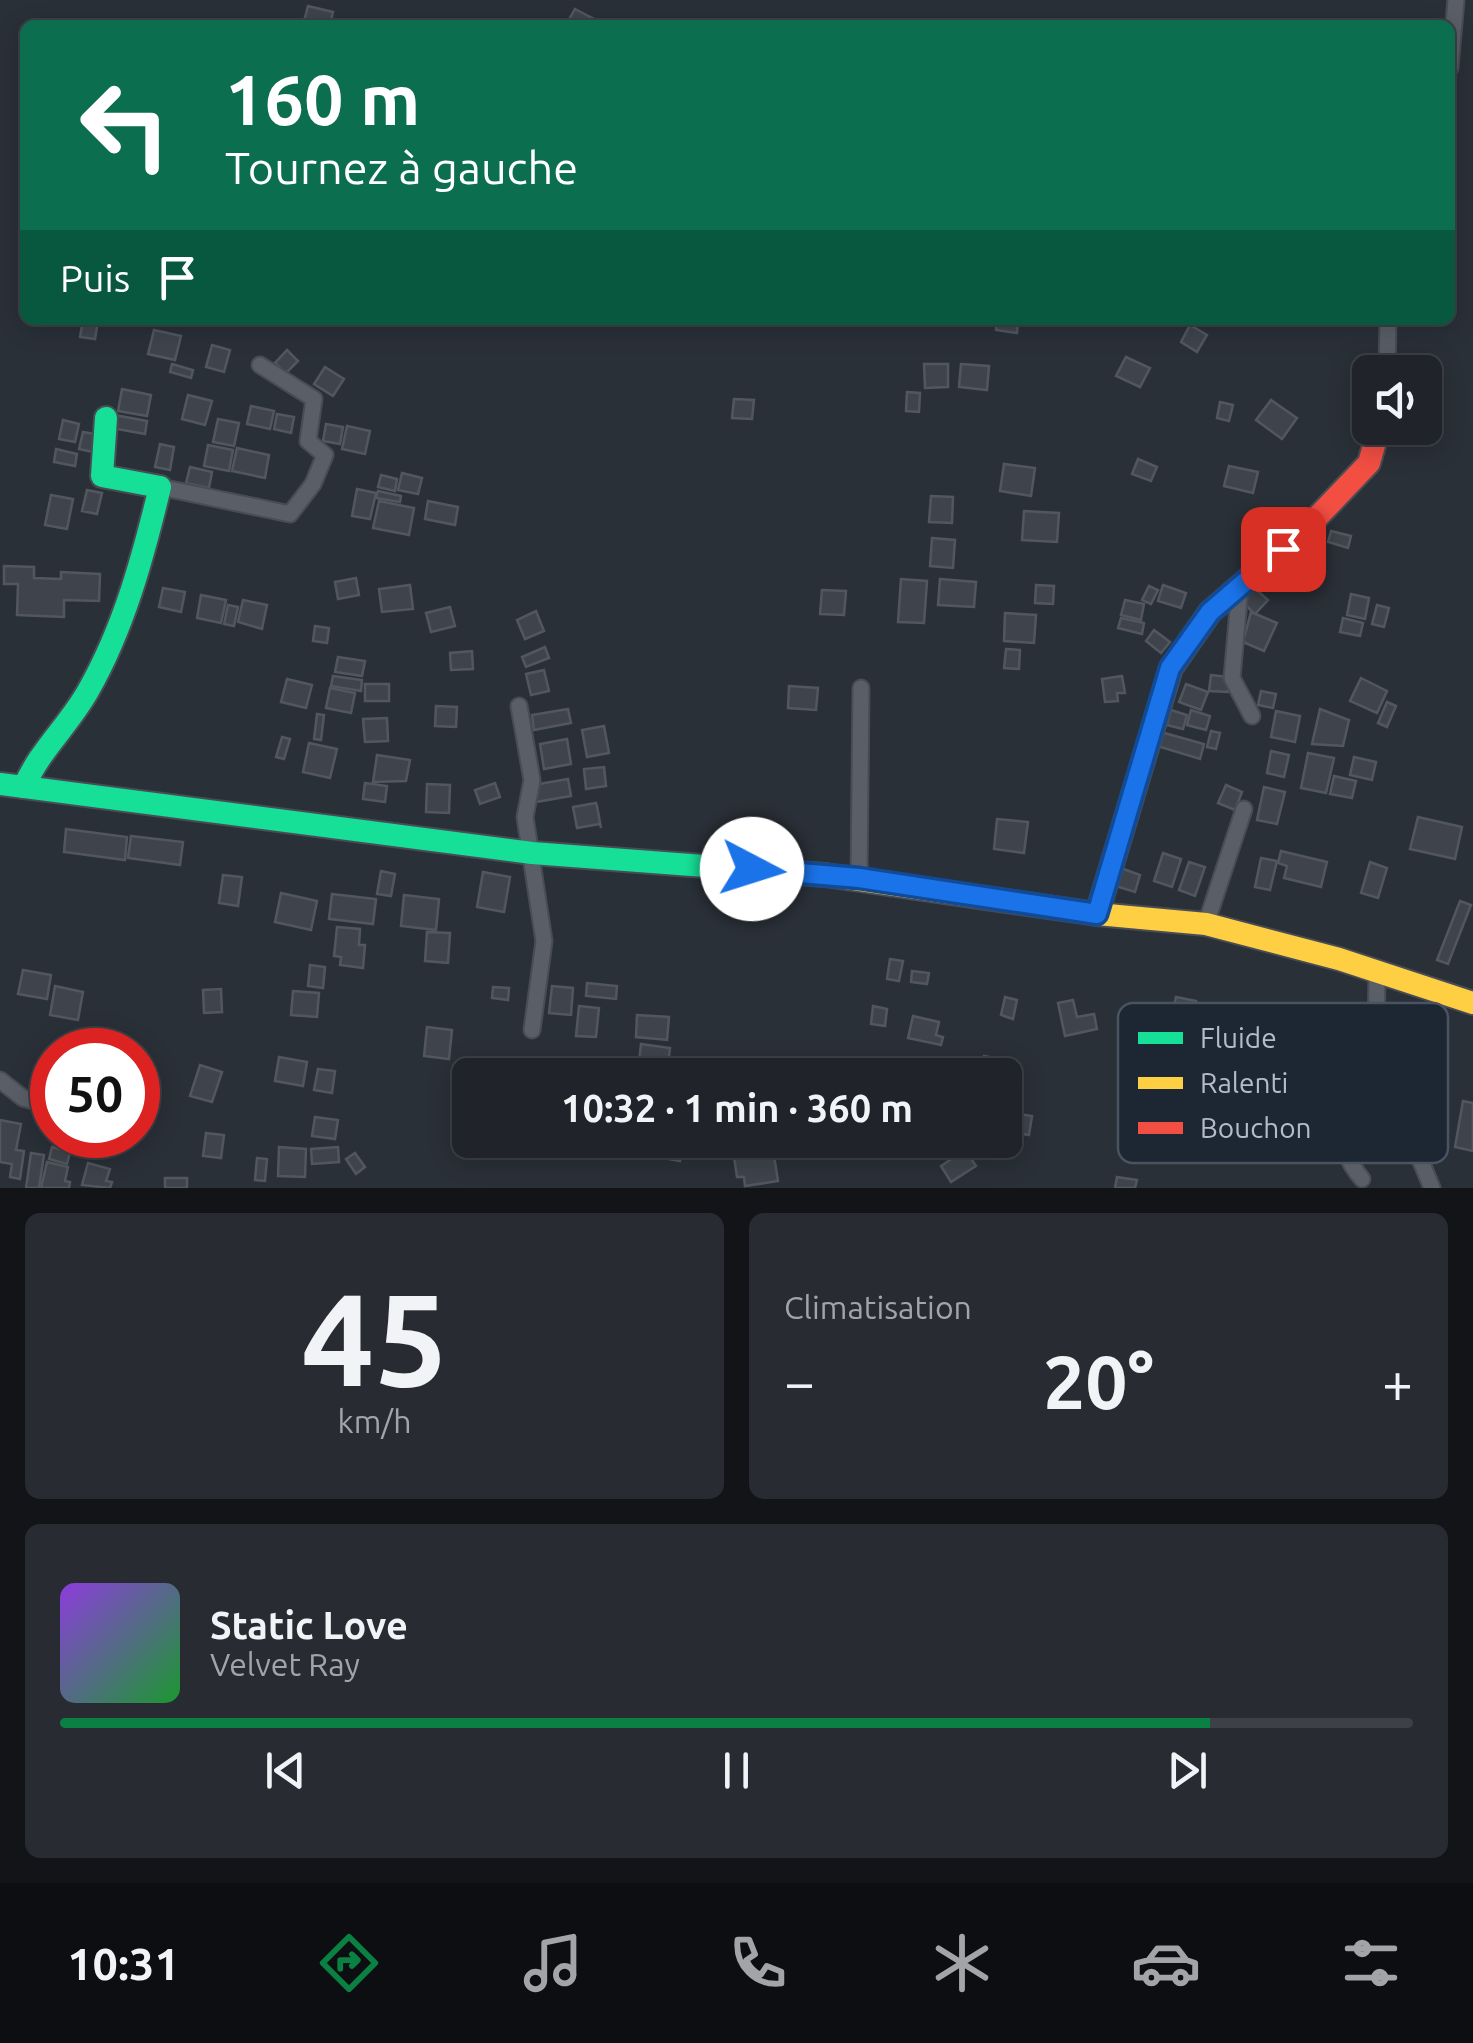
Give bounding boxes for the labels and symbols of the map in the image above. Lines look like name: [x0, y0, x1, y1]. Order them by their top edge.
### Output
pin: [1241, 507, 1326, 592]
position arrow: [700, 817, 804, 921]
legend: [1118, 1003, 1448, 1163]
text: Fluide: [1200, 1022, 1277, 1053]
speed limit sign: 50: [30, 1028, 160, 1158]
text: Ralenti: [1200, 1067, 1288, 1098]
text: Bouchon: [1200, 1112, 1312, 1143]

